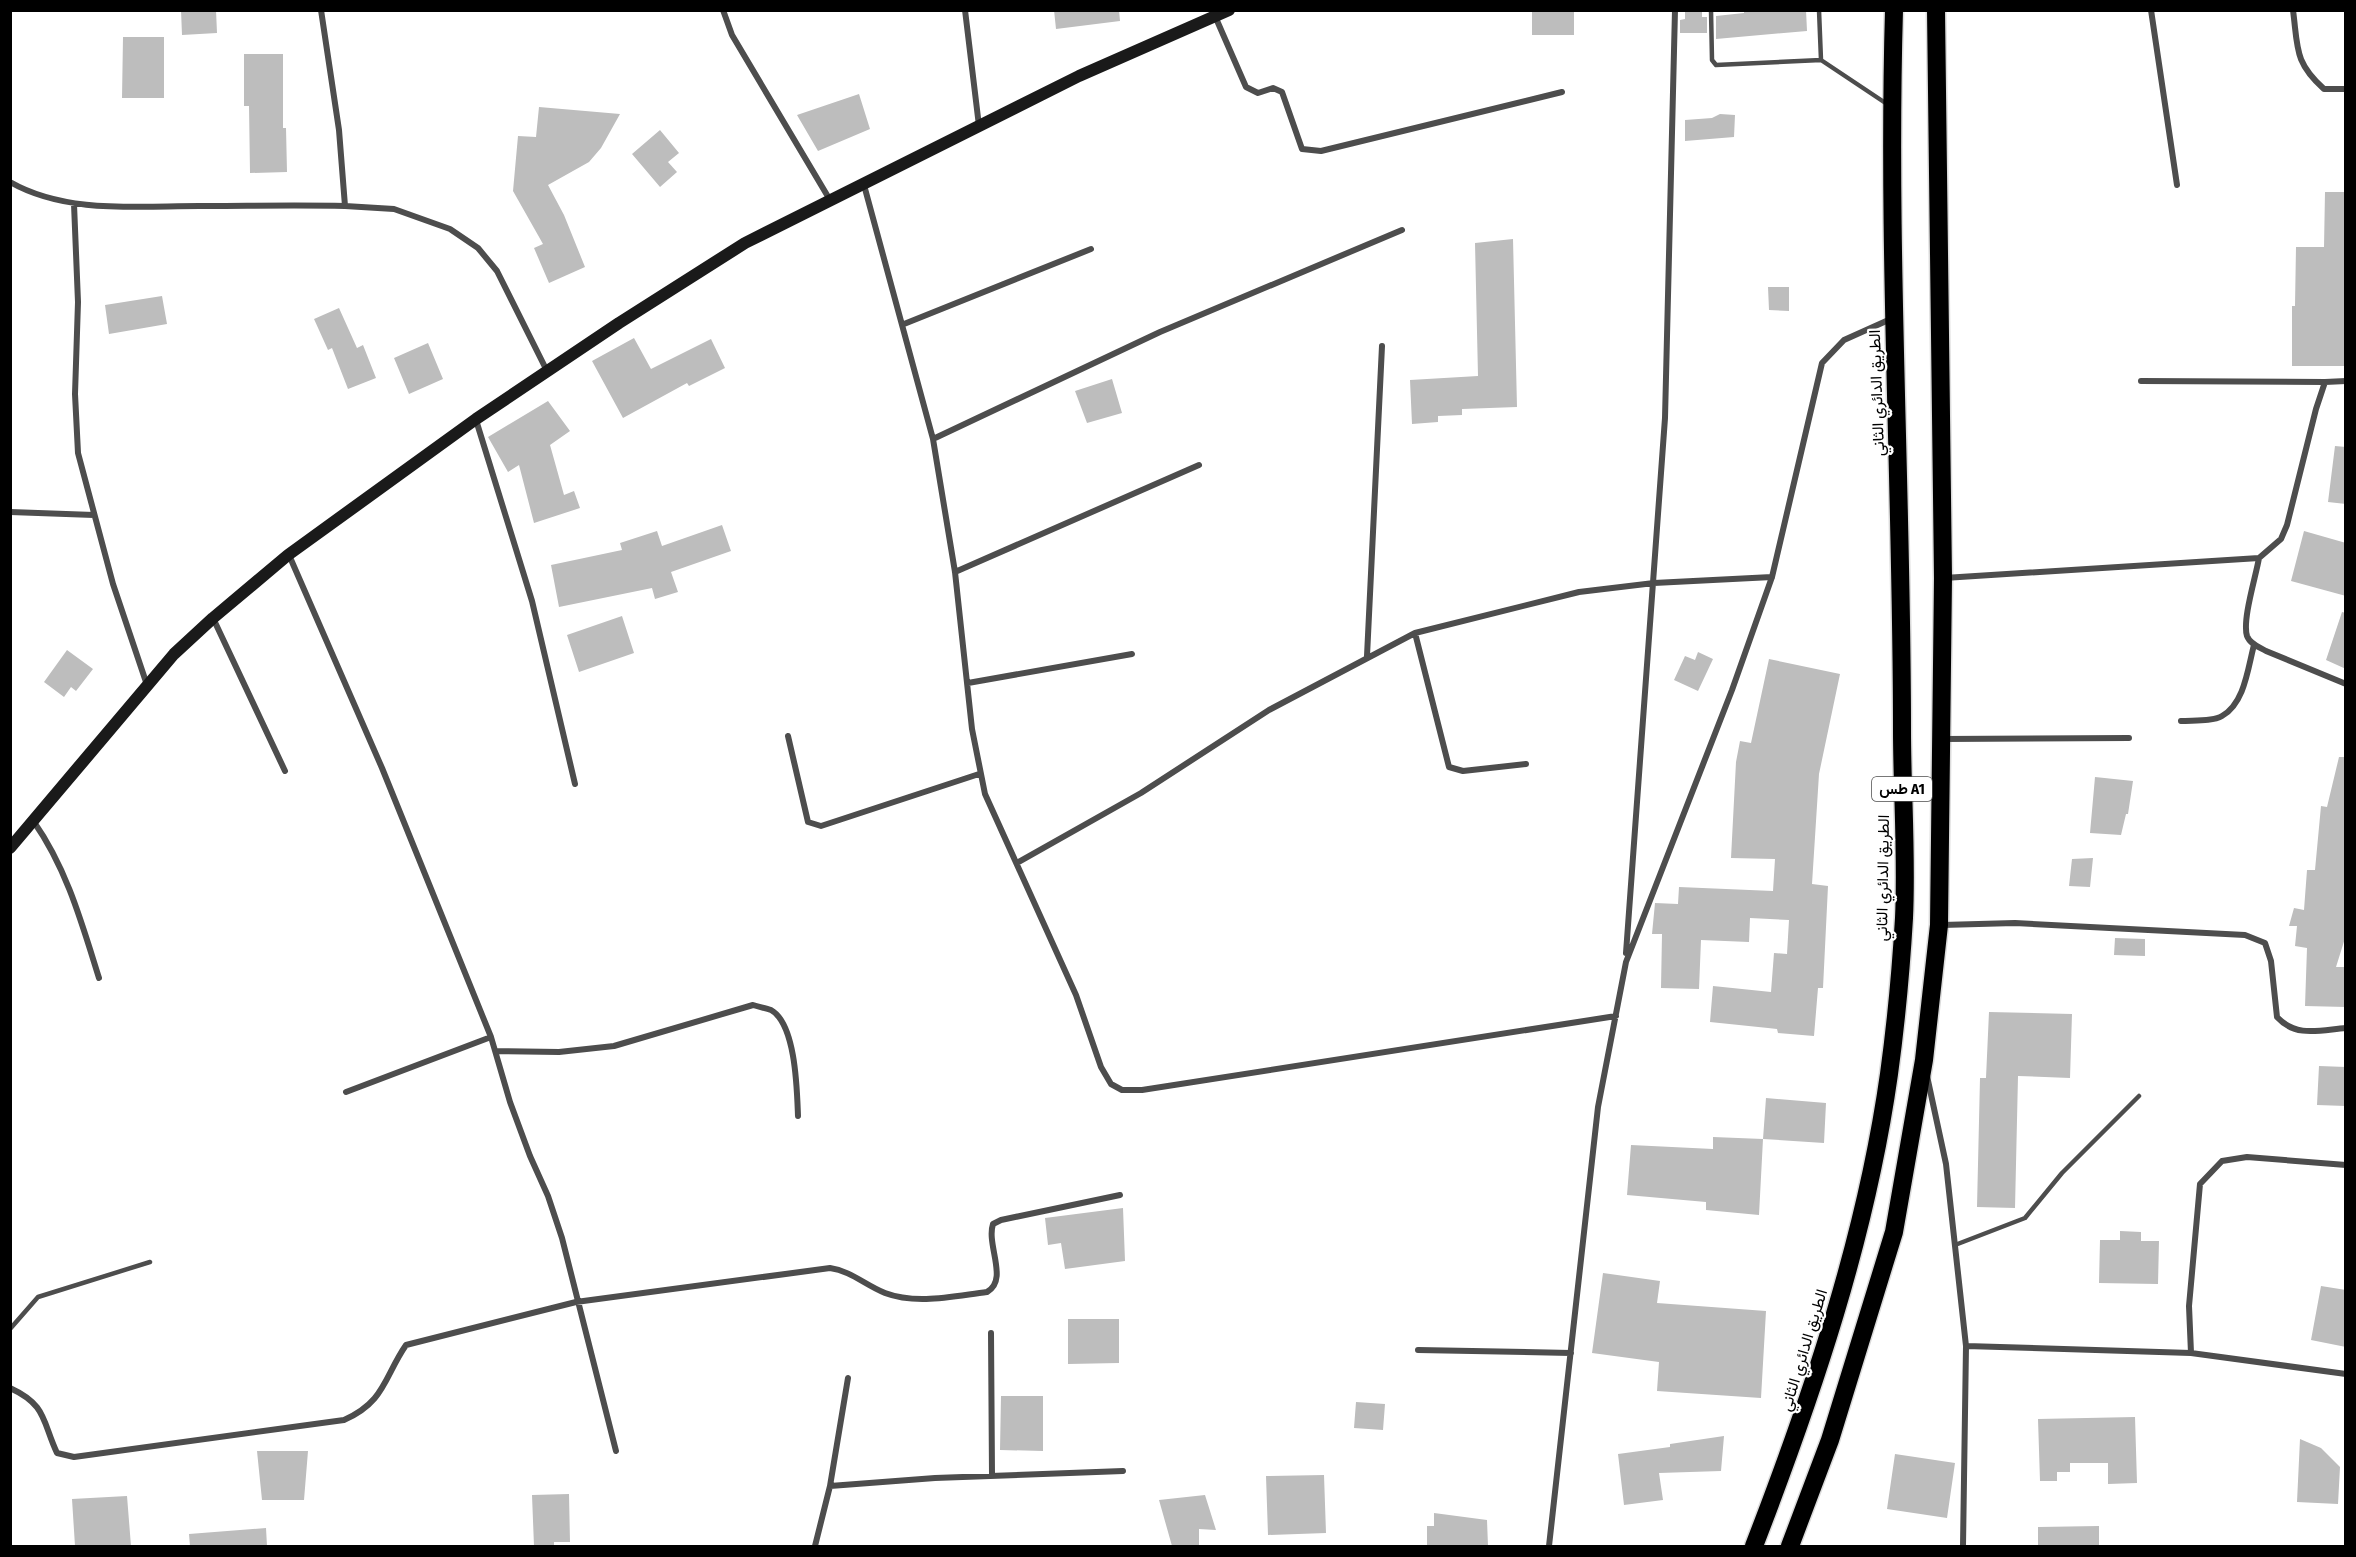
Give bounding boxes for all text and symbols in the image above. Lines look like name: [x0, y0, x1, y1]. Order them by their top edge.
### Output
street label: الطريق الدائري الثاني: [1865, 329, 1892, 457]
road number: طس A1: [1872, 777, 1932, 801]
street label: الطريق الدائري الثاني: [1872, 815, 1897, 942]
street label: الطريق الدائري الثاني: [1776, 1287, 1835, 1415]

